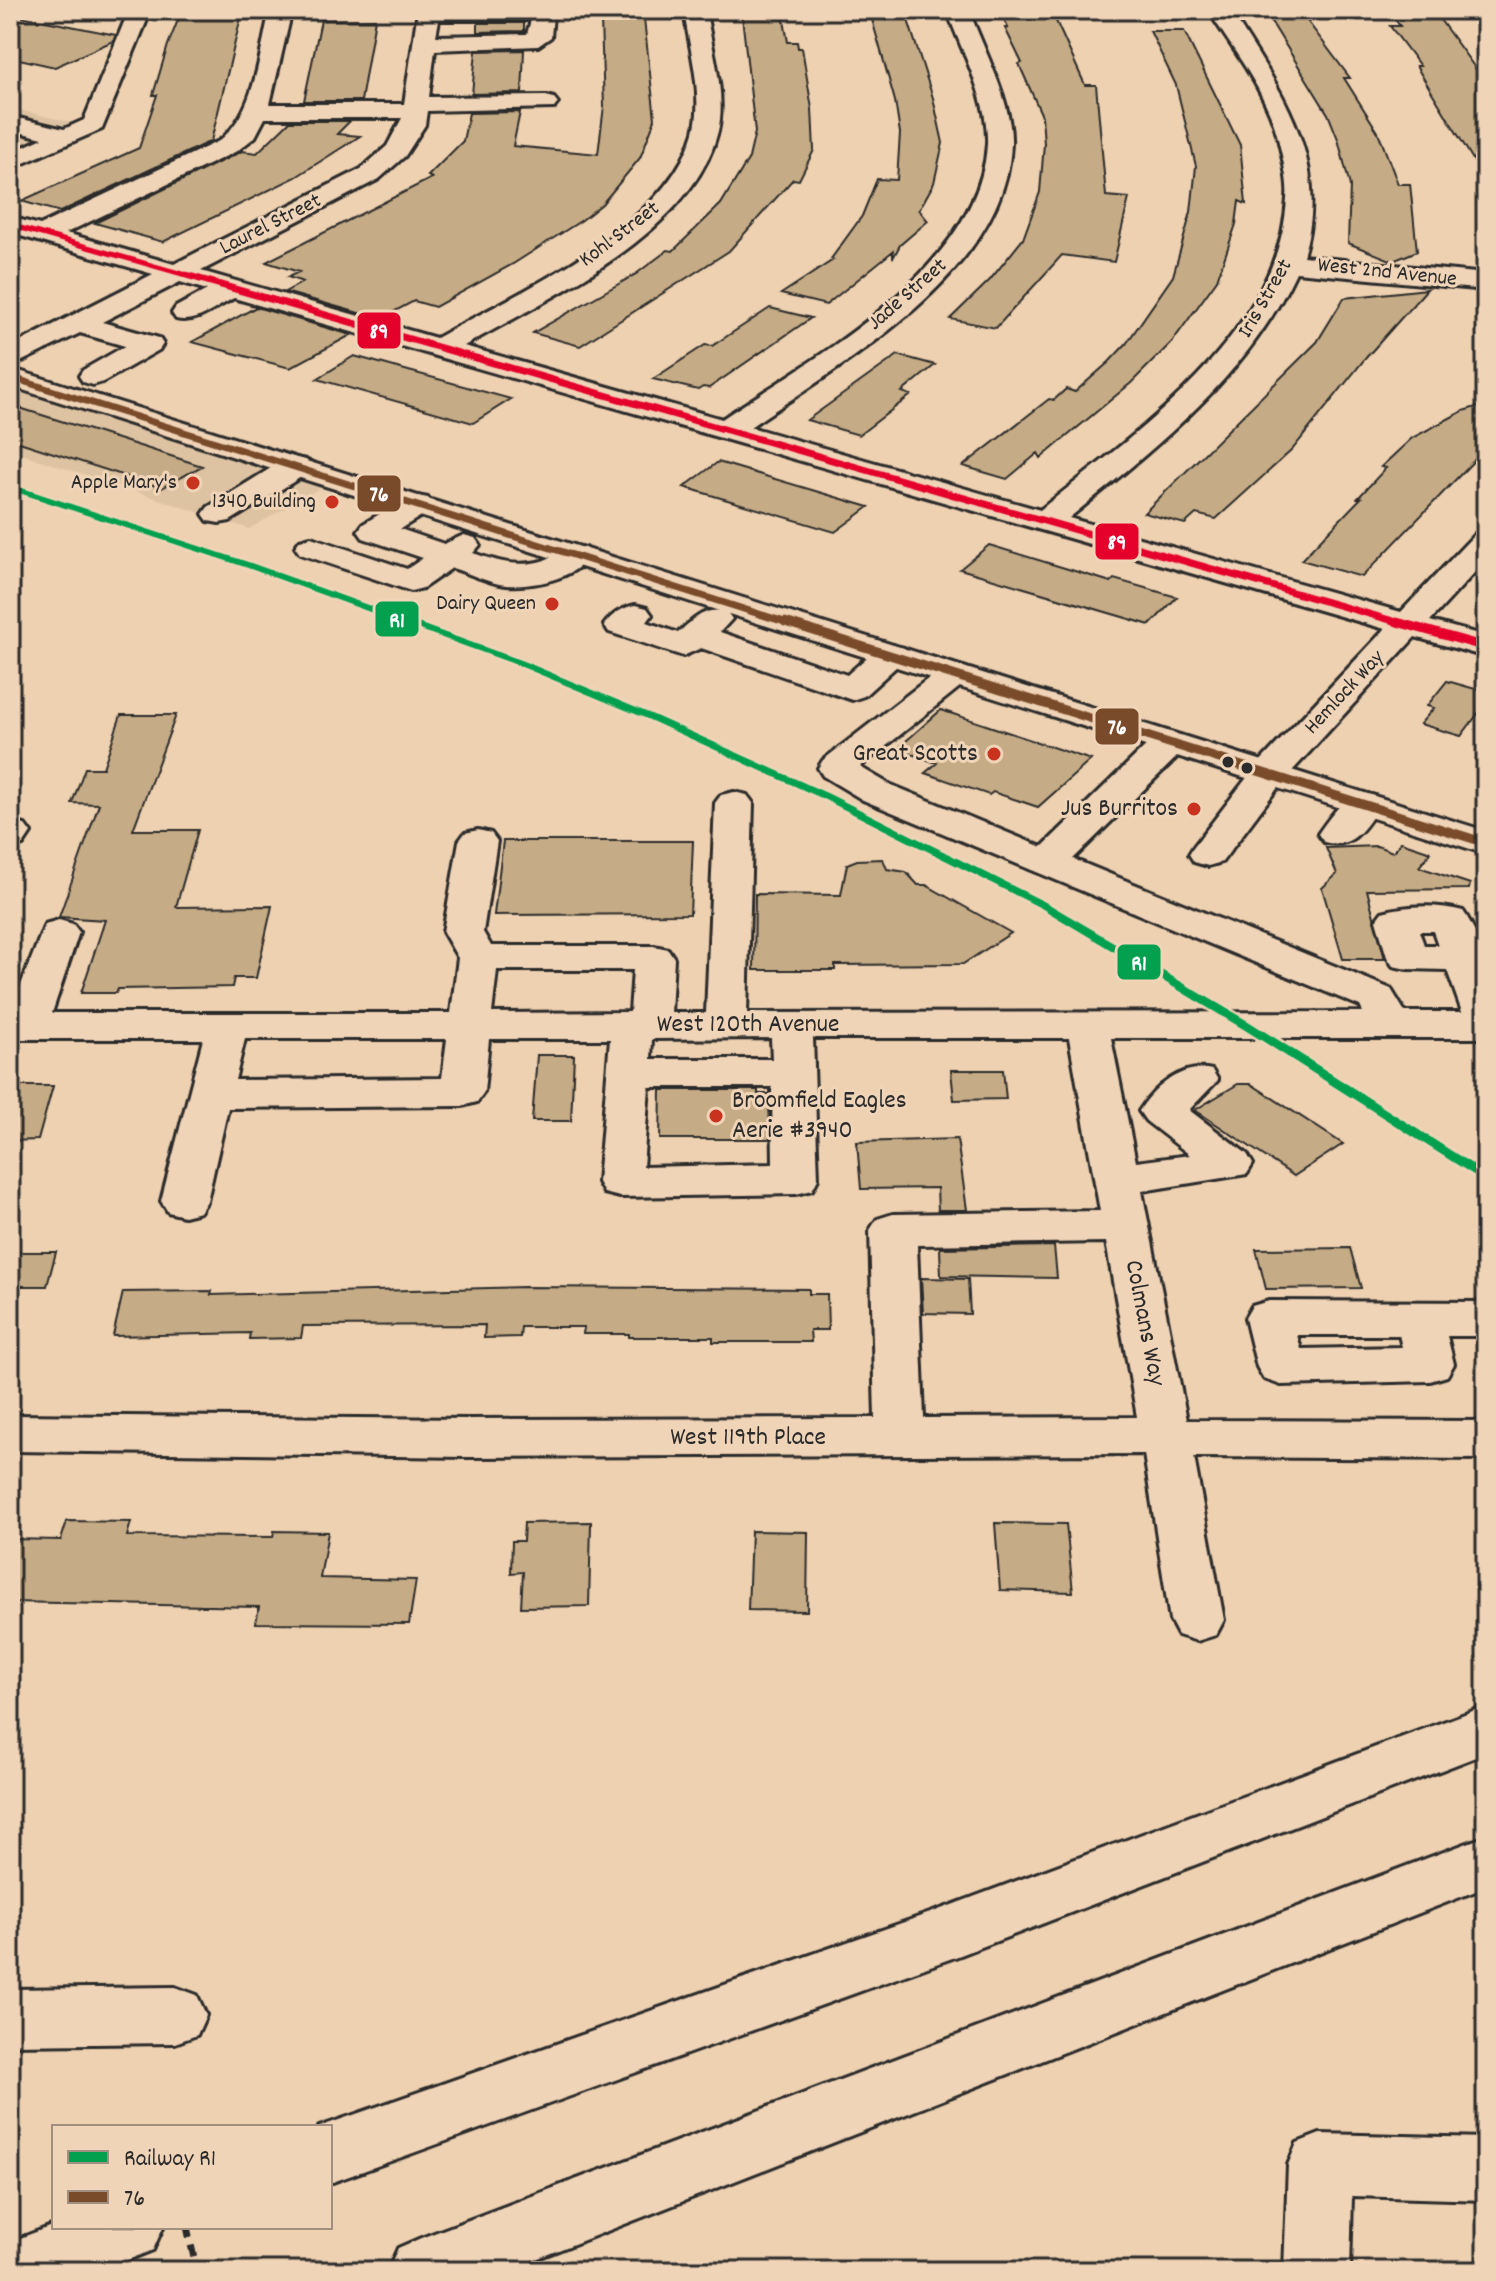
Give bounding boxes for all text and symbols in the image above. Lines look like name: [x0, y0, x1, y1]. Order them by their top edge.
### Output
street label: Laurel Street: [215, 186, 327, 264]
street label: Kohl Street: [573, 194, 667, 276]
street label: West 2nd Avenue: [1316, 250, 1458, 296]
street label: Jade Street: [861, 252, 955, 338]
street label: Iris Street: [1231, 254, 1301, 344]
line badge: 89: [356, 311, 402, 350]
text: 89: [370, 318, 388, 349]
place label: Apple Mary's: [71, 468, 177, 499]
marker: Apple Mary's: [184, 474, 202, 492]
line badge: 76: [356, 474, 402, 513]
text: 76: [369, 481, 389, 512]
place label: 1340 Building: [212, 487, 316, 518]
marker: 1340 Building: [323, 493, 341, 511]
line badge: 89: [1094, 522, 1140, 561]
text: 89: [1108, 529, 1126, 560]
place label: Dairy Queen: [436, 589, 536, 620]
marker: Dairy Queen: [543, 595, 561, 613]
line badge: R1: [374, 600, 420, 638]
text: R1: [389, 607, 405, 638]
street label: Hemlock Way: [1298, 643, 1393, 742]
line badge: 76: [1094, 707, 1140, 746]
text: 76: [1107, 714, 1127, 745]
place label: Great Scotts: [852, 736, 978, 773]
marker: Great Scotts: [985, 745, 1003, 763]
unlabelled marker: [1220, 754, 1236, 770]
unlabelled marker: [1239, 760, 1255, 776]
place label: Jus Burritos: [1061, 791, 1178, 828]
marker: Jus Burritos: [1185, 800, 1203, 818]
line badge: R1: [1116, 943, 1162, 981]
text: R1: [1131, 950, 1147, 981]
street label: West 120th Avenue: [657, 1007, 839, 1044]
place label: Broomfield Eagles Aerie #3940: [732, 1083, 907, 1150]
marker: Broomfield Eagles Aerie #3940: [707, 1107, 725, 1125]
street label: Colmans Way: [1114, 1257, 1174, 1389]
street label: West 119th Place: [670, 1420, 826, 1457]
legend: [52, 2125, 332, 2229]
text: Railway R1: [124, 2143, 216, 2177]
text: 76: [124, 2183, 145, 2217]

